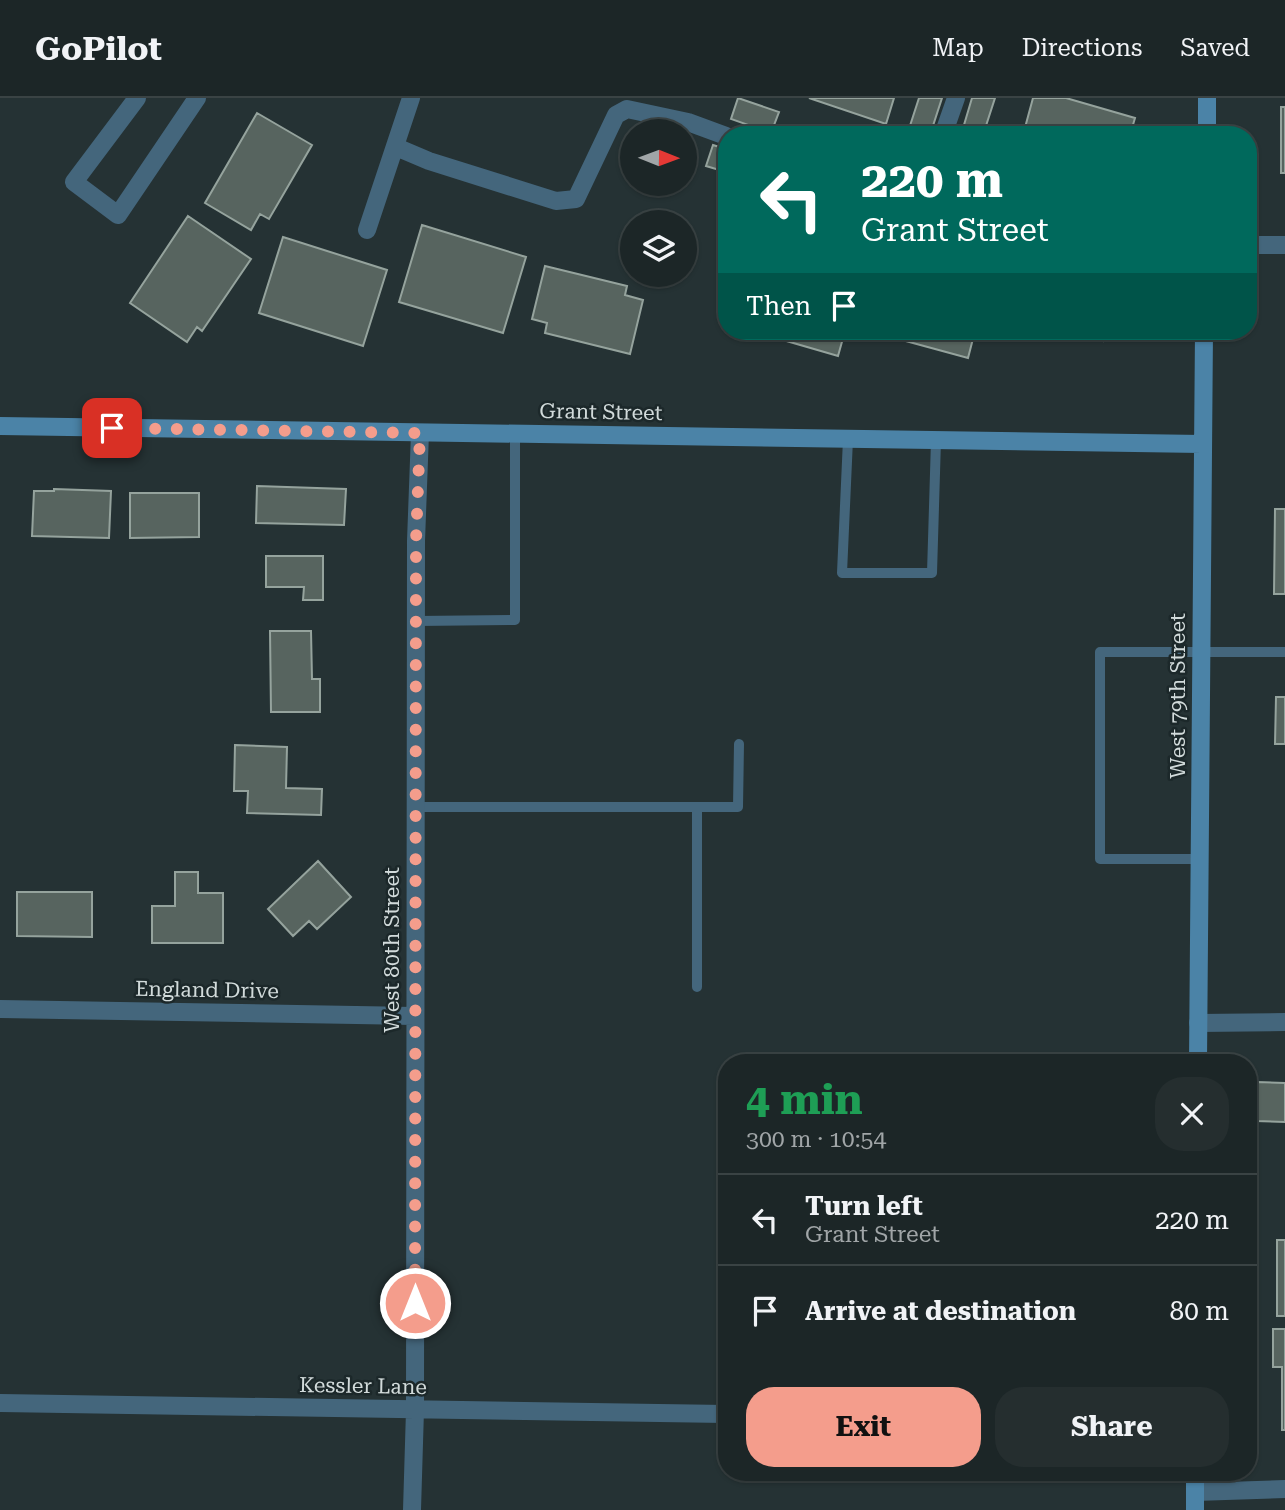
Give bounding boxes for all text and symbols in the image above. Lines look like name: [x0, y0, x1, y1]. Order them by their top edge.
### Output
text: GoPilot: [35, 29, 162, 68]
text: Map: [932, 34, 984, 62]
text: Directions: [1022, 34, 1142, 62]
text: Saved: [1180, 34, 1250, 62]
north arrow: [620, 119, 696, 196]
map controls: [620, 119, 697, 287]
text: 220 m: [861, 152, 1003, 209]
icon: left: [746, 154, 837, 245]
button: layers: [620, 210, 697, 287]
text: Grant Street: [861, 211, 1049, 249]
icon: arrive: [825, 287, 863, 325]
text: Then: [746, 291, 811, 321]
pin: [82, 398, 142, 458]
street label: Grant Street: [539, 399, 663, 425]
icon: arrive: [93, 409, 131, 447]
street label: West 79th Street: [1166, 613, 1190, 779]
street label: West 80th Street: [380, 867, 404, 1033]
street label: England Drive: [135, 977, 279, 1003]
text: 4 min: [746, 1075, 863, 1124]
button: close: [1155, 1077, 1229, 1151]
text: 300 m · 10:54: [746, 1126, 886, 1153]
text: Turn left: [805, 1191, 923, 1221]
icon: left: [746, 1201, 784, 1239]
text: 220 m: [1155, 1205, 1229, 1235]
text: Grant Street: [805, 1221, 940, 1248]
position arrow: [378, 1266, 452, 1340]
icon: arrive: [746, 1292, 784, 1330]
text: Arrive at destination: [805, 1296, 1076, 1326]
text: 80 m: [1170, 1296, 1229, 1326]
street label: Kessler Lane: [299, 1373, 427, 1399]
button: Exit: [746, 1387, 981, 1467]
button: Share: [995, 1387, 1229, 1467]

